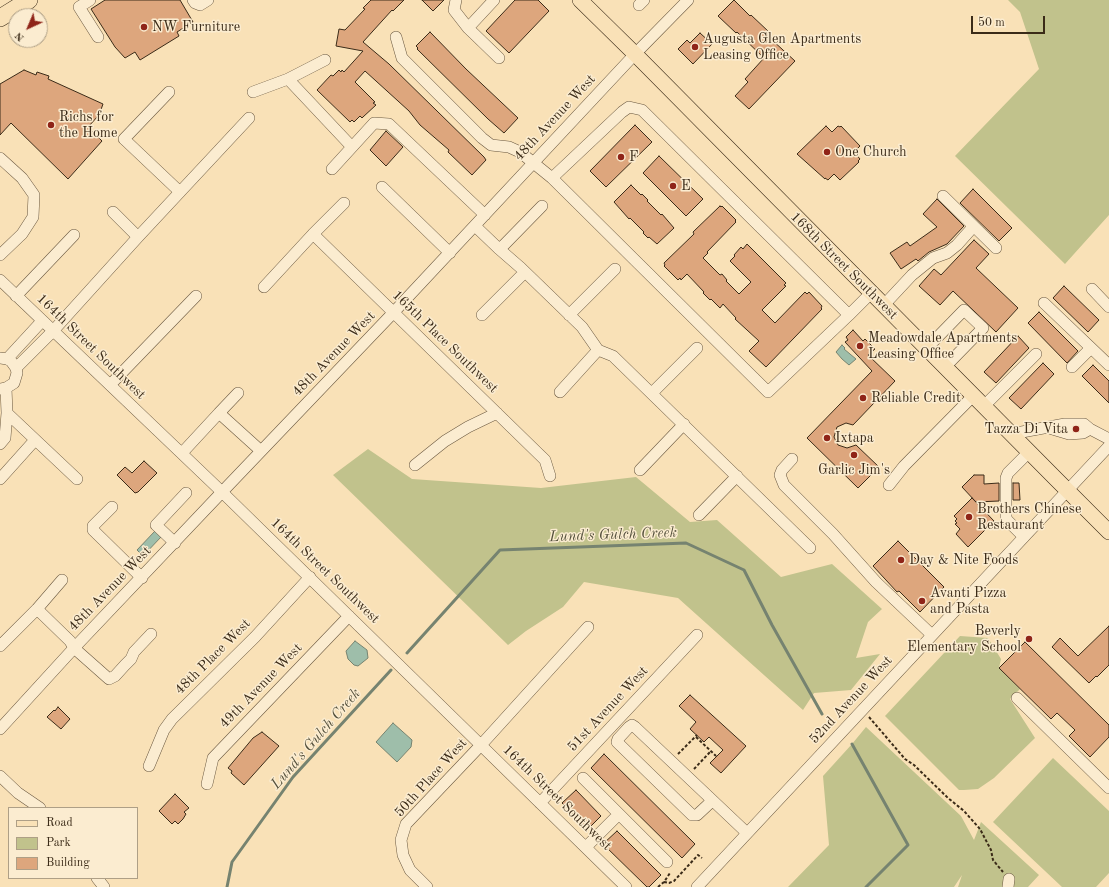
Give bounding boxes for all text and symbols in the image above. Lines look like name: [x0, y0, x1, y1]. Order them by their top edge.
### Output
north arrow: [8, 8, 48, 48]
scale bar: [973, 8, 1047, 34]
text: 50 m: [978, 17, 1005, 29]
place label: NW Furniture: [152, 19, 240, 35]
marker: NW Furniture: [139, 22, 149, 32]
text: N: [13, 29, 27, 43]
place label: Augusta Glen Apartments Leasing Office: [703, 31, 861, 64]
marker: Augusta Glen Apartments Leasing Office: [690, 42, 700, 52]
street label: 48th Avenue West: [511, 71, 599, 165]
place label: Richs for the Home: [59, 109, 117, 142]
marker: Richs for the Home: [46, 120, 56, 130]
place label: One Church: [835, 144, 907, 160]
marker: One Church: [822, 147, 832, 157]
place label: F: [629, 149, 638, 165]
marker: F: [616, 152, 626, 162]
place label: E: [681, 178, 691, 194]
marker: E: [668, 181, 678, 191]
street label: 168th Street Southwest: [787, 209, 901, 323]
street label: 165th Place Southwest: [389, 287, 501, 397]
street label: 164th Street Southwest: [33, 291, 149, 403]
street label: 48th Avenue West: [289, 308, 379, 400]
place label: Meadowdale Apartments Leasing Office: [868, 330, 1017, 362]
marker: Meadowdale Apartments Leasing Office: [855, 341, 865, 351]
place label: Reliable Credit: [871, 390, 961, 406]
marker: Reliable Credit: [858, 393, 868, 403]
place label: Tazza Di Vita: [984, 421, 1068, 437]
marker: Tazza Di Vita: [1071, 424, 1081, 434]
place label: Ixtapa: [835, 430, 874, 446]
marker: Ixtapa: [822, 433, 832, 443]
marker: Garlic Jim's: [849, 450, 859, 460]
place label: Garlic Jim's: [818, 462, 890, 478]
place label: Brothers Chinese Restaurant: [977, 501, 1081, 534]
marker: Brothers Chinese Restaurant: [964, 512, 974, 522]
street label: 164th Street Southwest: [267, 515, 383, 627]
water label: Lund's Gulch Creek: [549, 524, 677, 546]
street label: 48th Avenue West: [65, 543, 155, 635]
place label: Day & Nite Foods: [909, 552, 1018, 568]
marker: Day & Nite Foods: [896, 555, 906, 565]
place label: Avanti Pizza and Pasta: [930, 585, 1006, 618]
marker: Avanti Pizza and Pasta: [917, 596, 927, 606]
street label: 48th Place West: [172, 616, 254, 698]
place label: Beverly Elementary School: [907, 623, 1021, 656]
marker: Beverly Elementary School: [1024, 634, 1034, 644]
street label: 49th Avenue West: [216, 640, 306, 732]
street label: 52nd Avenue West: [806, 652, 896, 748]
street label: 51st Avenue West: [564, 663, 652, 755]
water label: Lund's Gulch Creek: [267, 685, 365, 793]
street label: 50th Place West: [391, 735, 471, 821]
street label: 164th Street Southwest: [499, 742, 615, 854]
legend: [8, 807, 138, 879]
text: Road: [46, 817, 73, 829]
text: Park: [46, 837, 71, 849]
text: Building: [46, 857, 90, 869]

